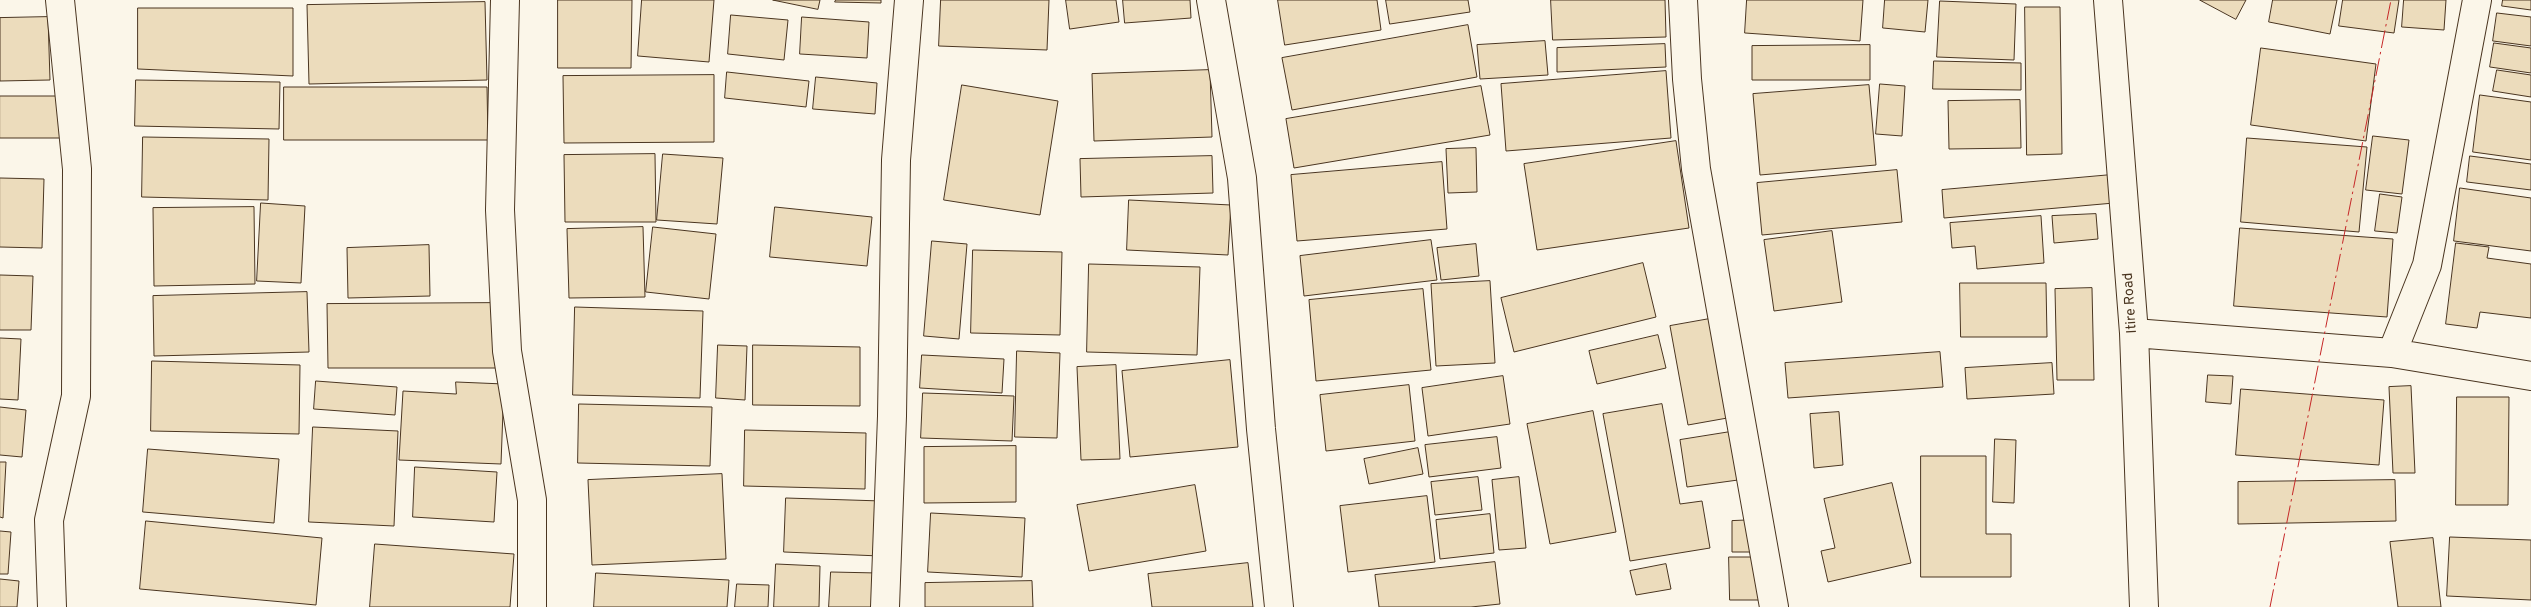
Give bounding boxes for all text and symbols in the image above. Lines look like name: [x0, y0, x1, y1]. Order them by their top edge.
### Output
street label: Itire Road: [2120, 272, 2142, 334]

